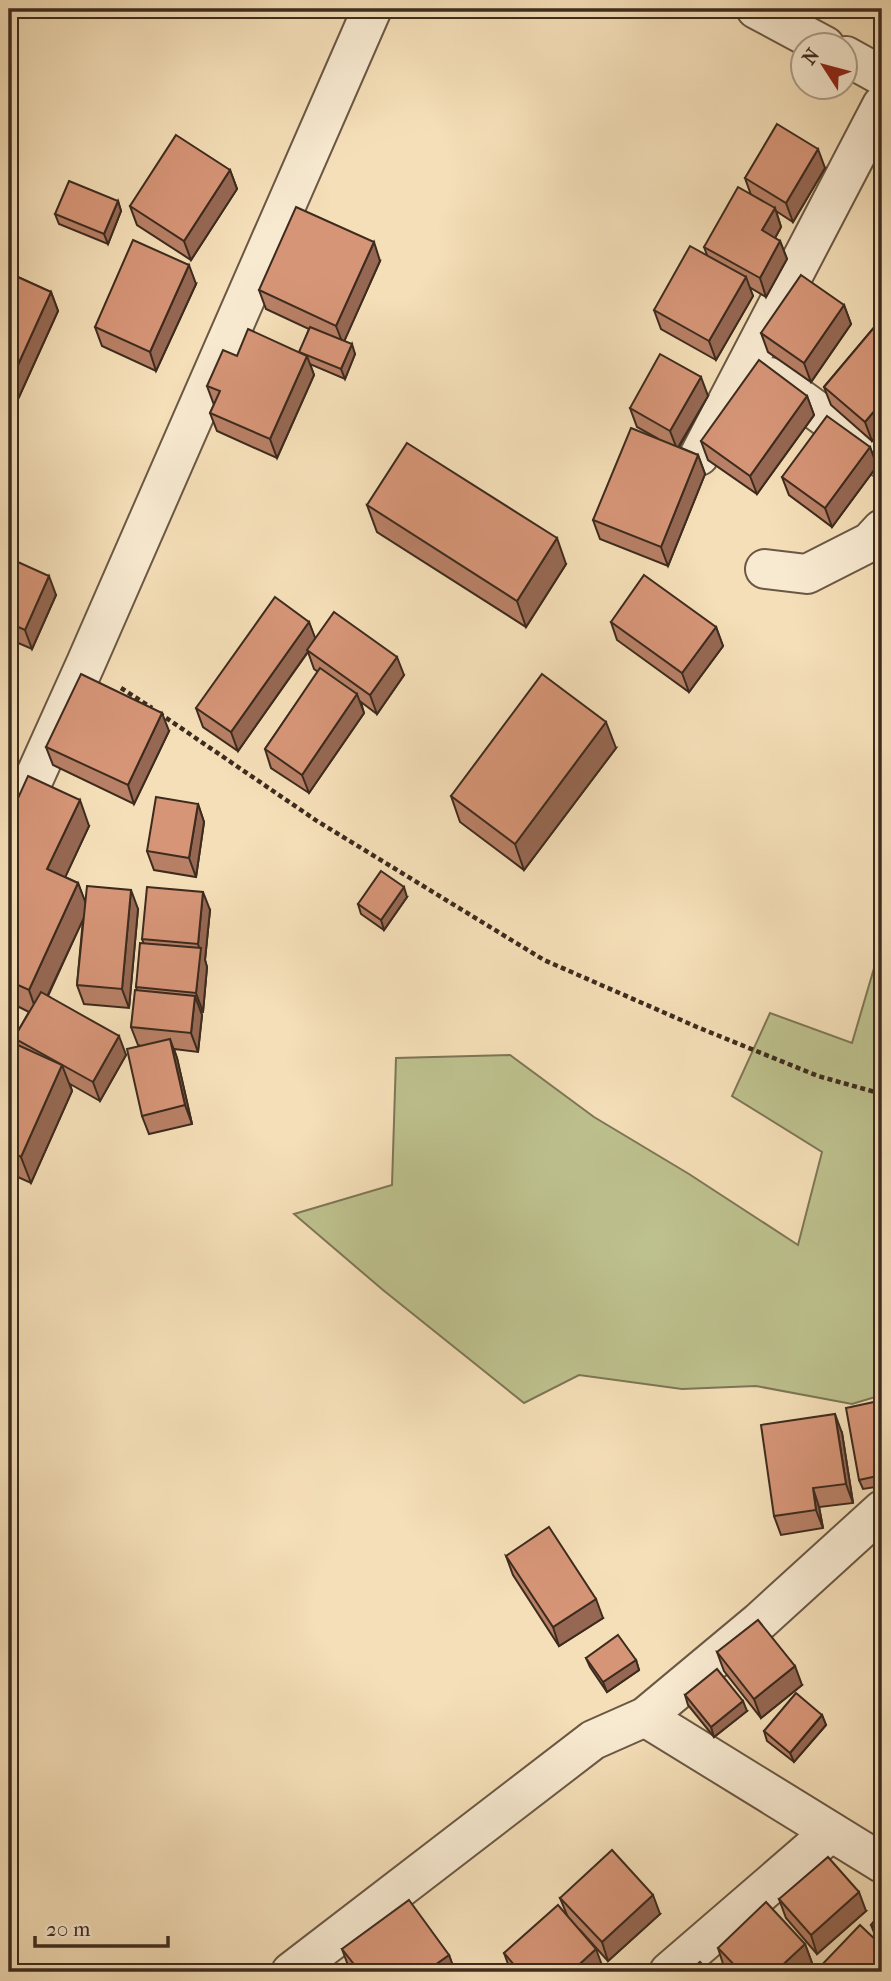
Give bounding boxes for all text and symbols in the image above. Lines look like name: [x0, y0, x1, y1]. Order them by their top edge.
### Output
north arrow: [790, 32, 860, 102]
text: N: [798, 44, 825, 69]
scale bar: [35, 1904, 168, 1948]
text: 20 m: [46, 1917, 91, 1941]

